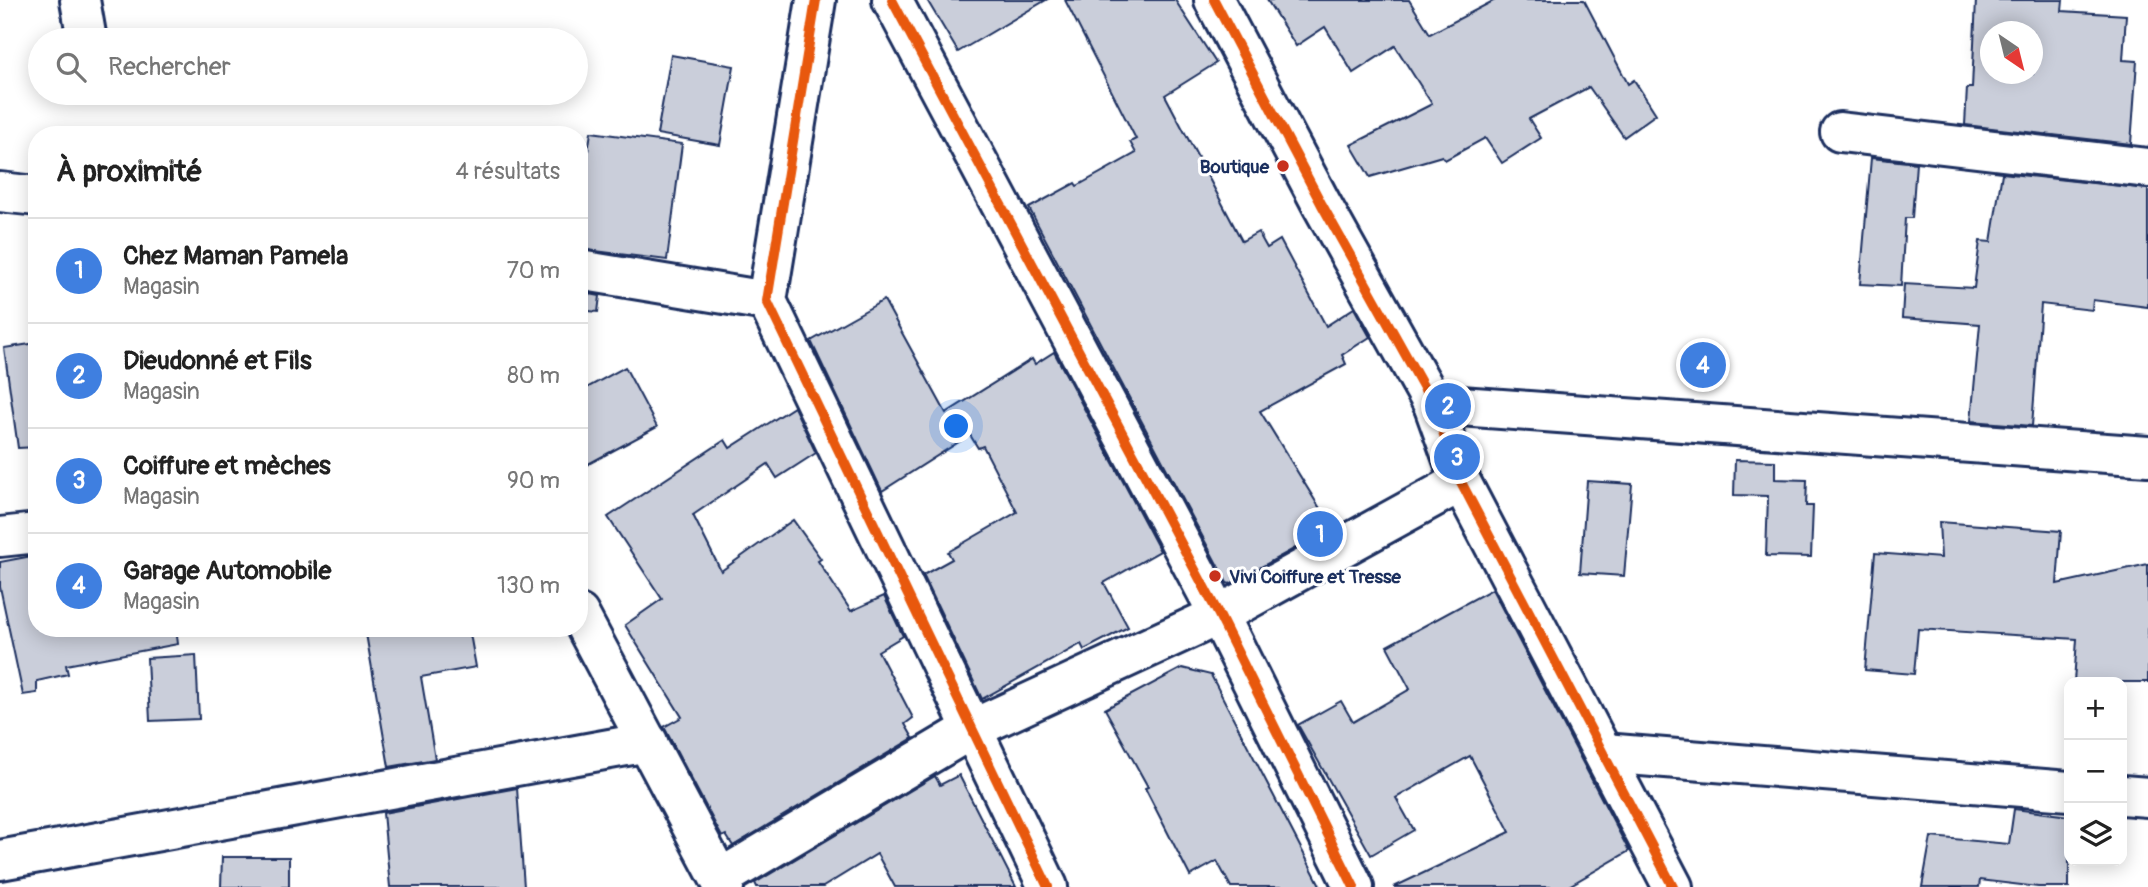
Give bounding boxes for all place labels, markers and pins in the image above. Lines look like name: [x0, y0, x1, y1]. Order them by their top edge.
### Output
place label: Boutique: [1200, 155, 1270, 179]
marker: Boutique: [1275, 158, 1291, 174]
pin: 4: [1680, 339, 1726, 391]
pin: 2: [1425, 380, 1471, 432]
pin: 3: [1434, 431, 1480, 483]
pin: 1: [1297, 508, 1343, 560]
place label: Vivi Coiffure et Tresse: [1229, 565, 1401, 589]
marker: Vivi Coiffure et Tresse: [1207, 568, 1223, 584]

